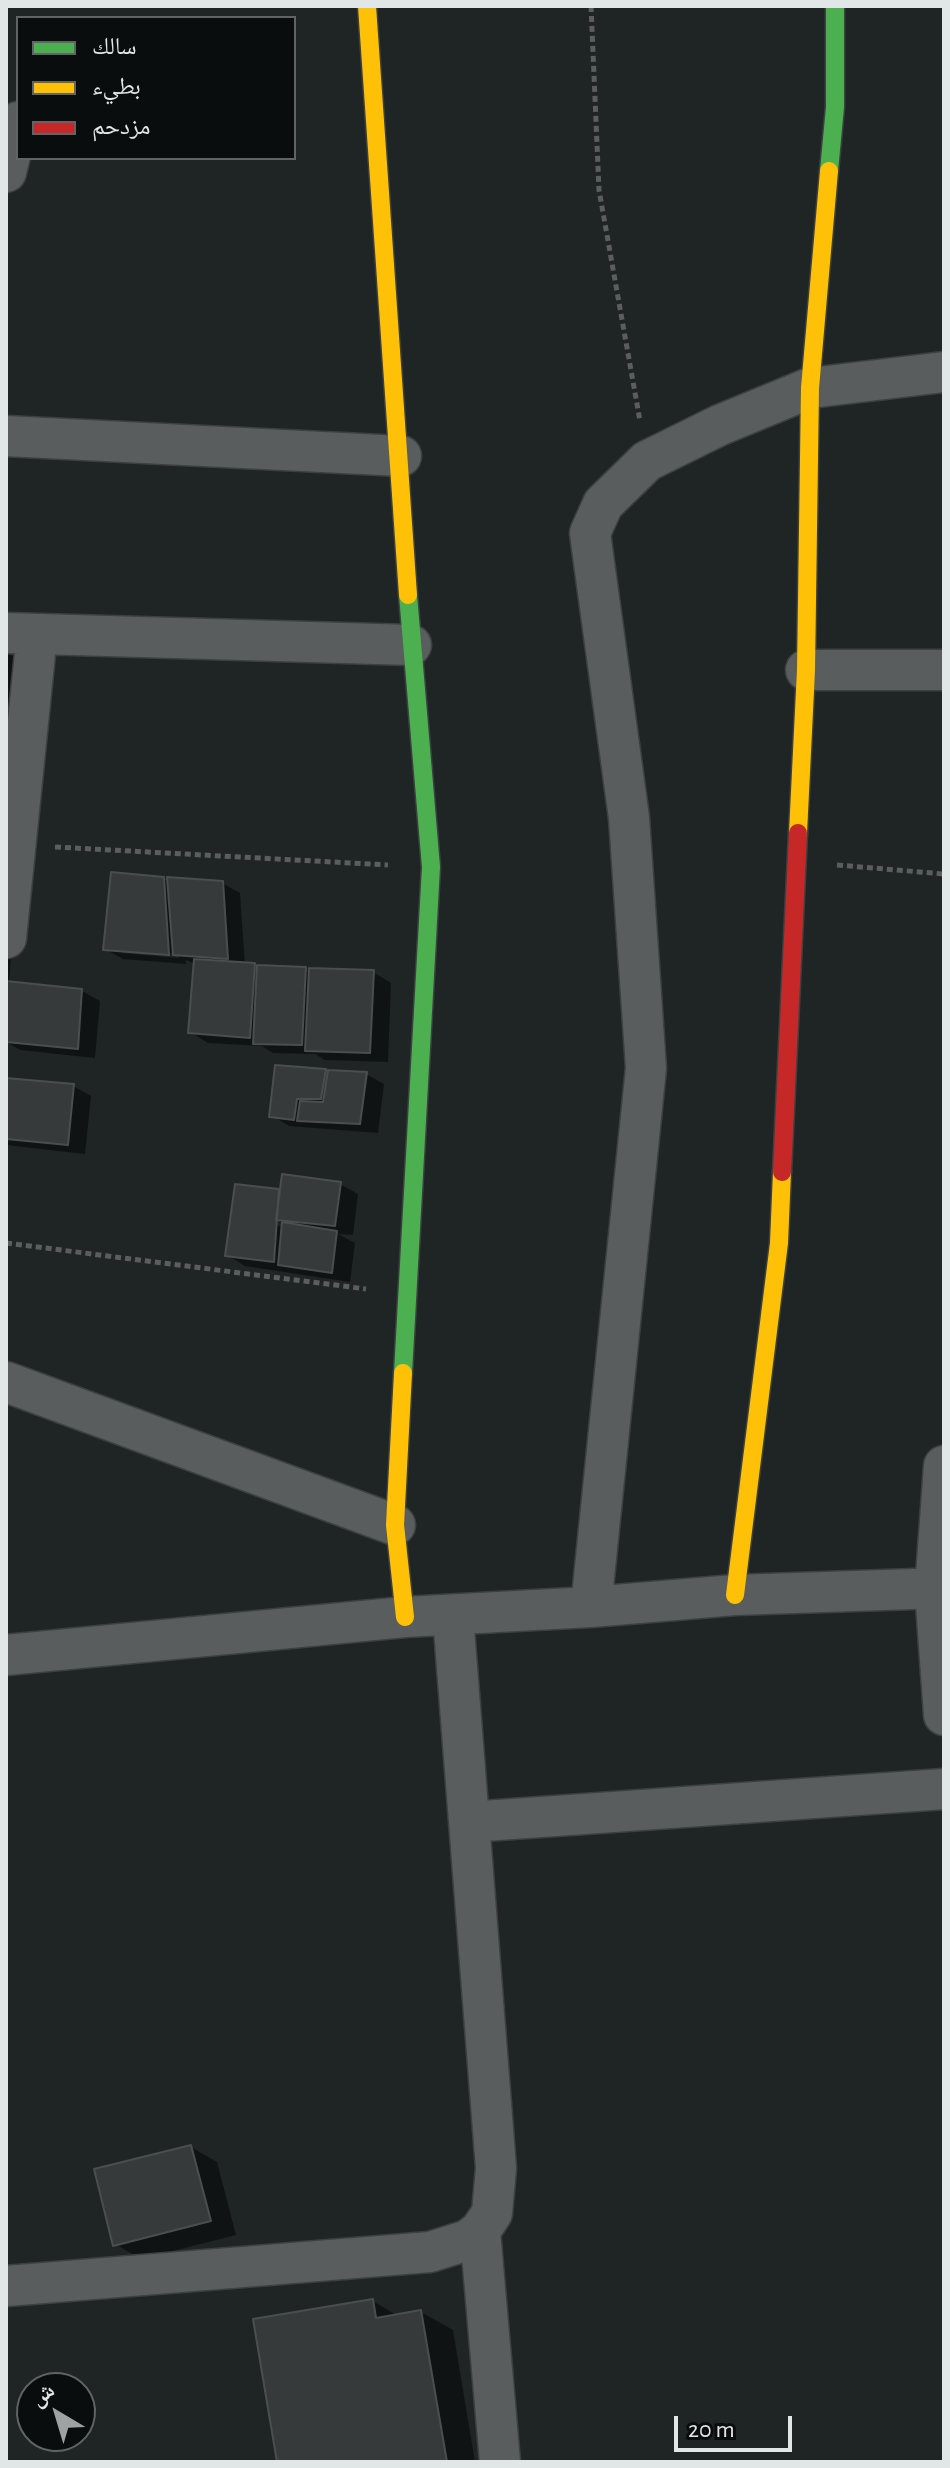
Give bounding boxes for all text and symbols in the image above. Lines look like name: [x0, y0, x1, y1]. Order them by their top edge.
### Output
legend: [16, 16, 296, 160]
text: سالك: [92, 35, 137, 59]
text: بطيء: [92, 75, 141, 99]
text: مزدحم: [92, 115, 151, 139]
north arrow: [16, 2372, 96, 2452]
text: ش: [26, 2379, 58, 2411]
scale bar: [678, 2400, 796, 2450]
text: 20 m: [688, 2418, 735, 2442]

